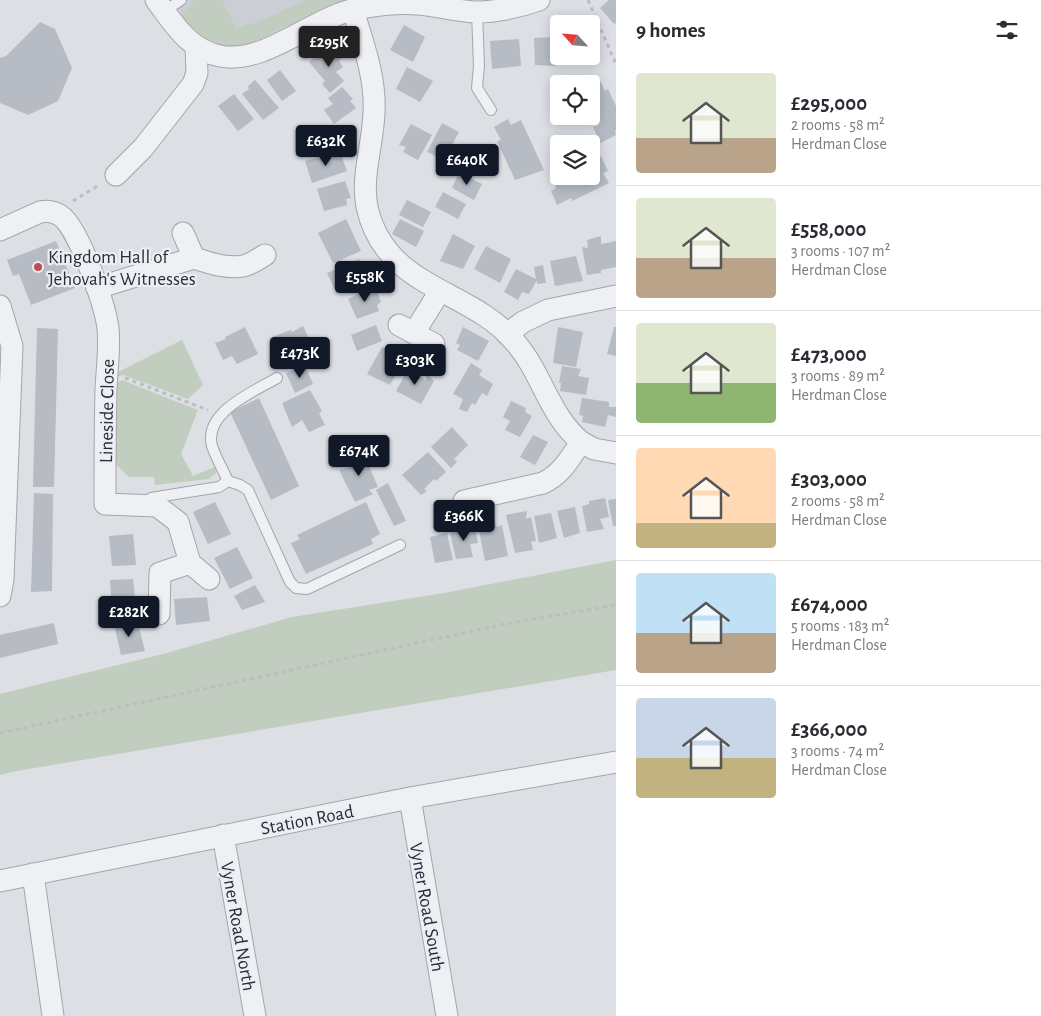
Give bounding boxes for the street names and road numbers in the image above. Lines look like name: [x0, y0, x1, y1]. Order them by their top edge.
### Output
street label: Lineside Close: [97, 359, 118, 463]
street label: Station Road: [259, 802, 356, 839]
street label: Vyner Road South: [406, 841, 447, 973]
street label: Vyner Road North: [217, 860, 258, 992]

